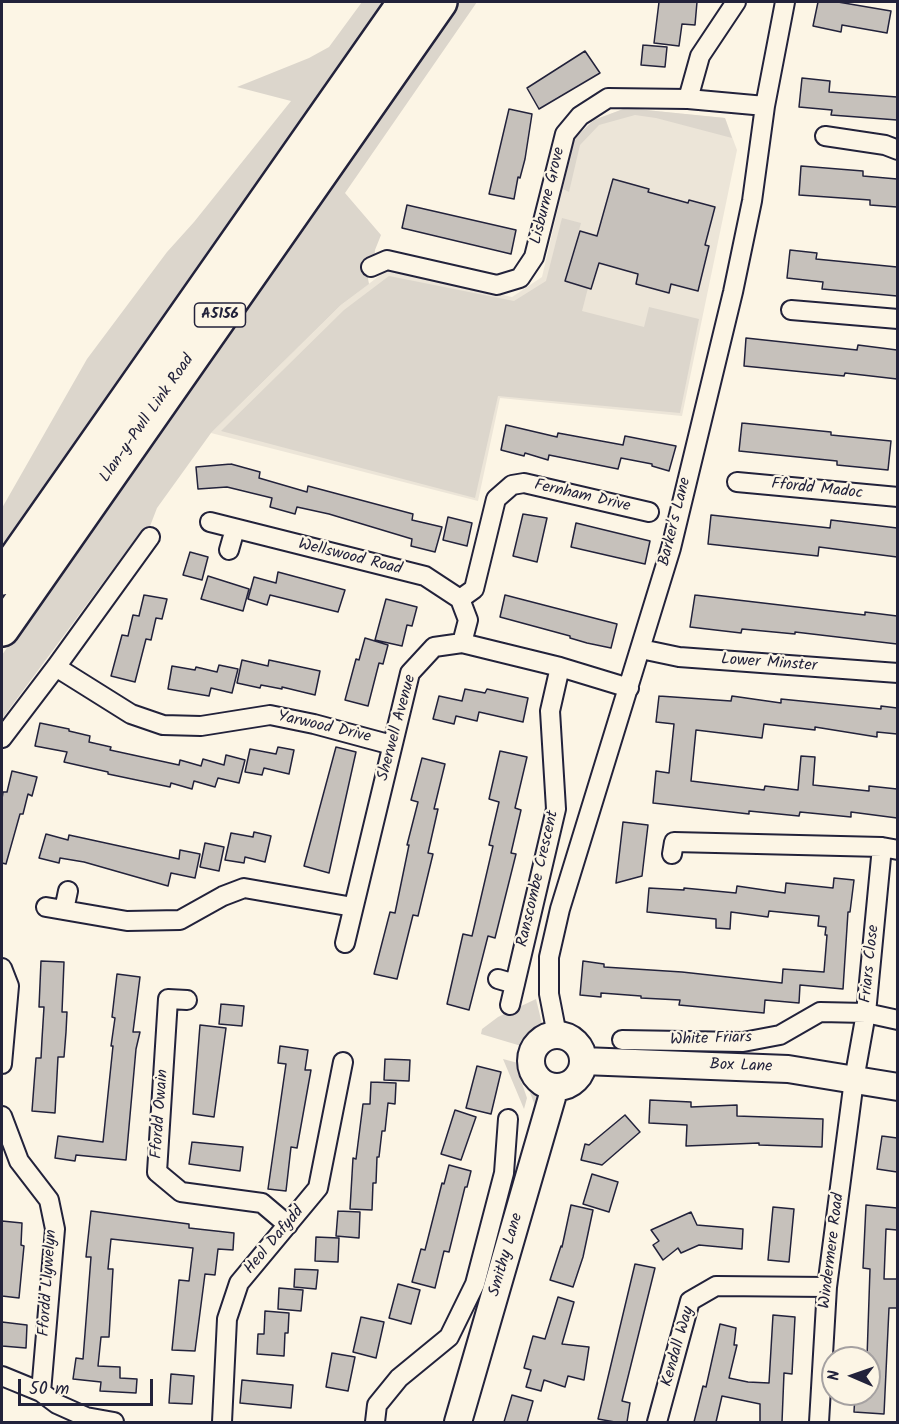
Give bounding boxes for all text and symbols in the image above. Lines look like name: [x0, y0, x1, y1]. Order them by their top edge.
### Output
street label: Lisburne Grove: [528, 146, 570, 246]
road number: A5156: [194, 303, 246, 327]
street label: Llan-y-Pwll Link Road: [97, 351, 199, 487]
street label: Barker's Lane: [656, 476, 696, 568]
street label: Ffordd Madoc: [770, 476, 864, 504]
street label: Fernham Drive: [532, 477, 632, 517]
street label: Wellswood Road: [296, 536, 404, 580]
street label: Lower Minster: [720, 651, 818, 677]
street label: Sherwell Avenue: [375, 673, 421, 783]
street label: Yarwood Drive: [276, 708, 372, 748]
street label: Ranscombe Crescent: [514, 809, 564, 949]
street label: Friars Close: [857, 924, 885, 1004]
street label: White Friars: [670, 1029, 752, 1051]
street label: Box Lane: [709, 1056, 773, 1078]
street label: Ffordd Owain: [148, 1069, 174, 1159]
street label: Windermere Road: [816, 1192, 850, 1310]
street label: Heol Dafydd: [241, 1203, 309, 1279]
street label: Smithy Lane: [486, 1211, 528, 1299]
street label: Ffordd Llywelyn: [36, 1229, 62, 1337]
street label: Kendall Way: [658, 1305, 700, 1389]
north arrow: [821, 1346, 881, 1406]
scale bar: [21, 1367, 156, 1405]
text: N: [822, 1370, 847, 1381]
text: 50 m: [29, 1375, 69, 1404]

